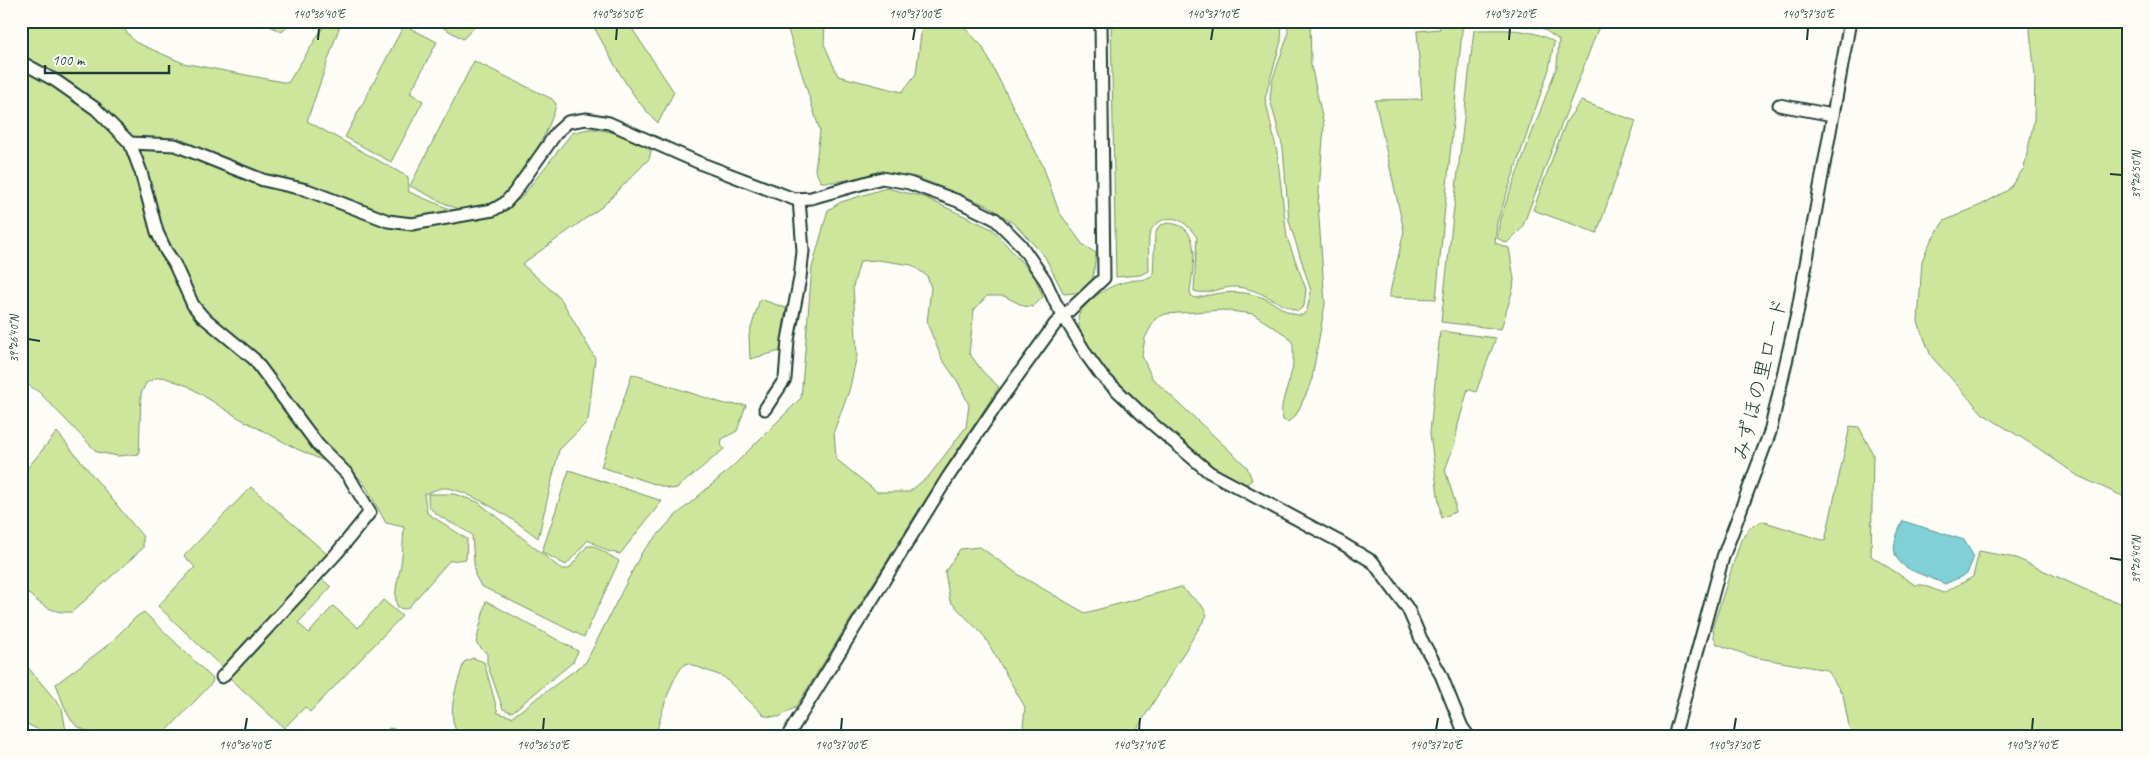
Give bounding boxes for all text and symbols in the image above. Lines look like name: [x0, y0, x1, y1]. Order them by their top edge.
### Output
text: 140°36'40"E: [293, 6, 347, 22]
text: 140°36'50"E: [591, 6, 645, 22]
text: 140°37'00"E: [889, 6, 943, 22]
text: 140°37'10"E: [1187, 6, 1241, 22]
text: 140°37'20"E: [1484, 6, 1538, 22]
text: 140°37'30"E: [1782, 6, 1836, 22]
scale bar: [45, 42, 169, 74]
text: 100 m: [52, 51, 86, 70]
text: 39°26'50"N: [2128, 150, 2144, 199]
street label: みずほの里ロード: [1727, 295, 1793, 463]
text: 39°26'40"N: [6, 314, 22, 363]
text: 39°26'40"N: [2128, 535, 2144, 584]
text: 140°36'40"E: [219, 737, 273, 753]
text: 140°36'50"E: [517, 737, 571, 753]
text: 140°37'00"E: [815, 737, 869, 753]
text: 140°37'10"E: [1113, 737, 1167, 753]
text: 140°37'20"E: [1410, 737, 1464, 753]
text: 140°37'30"E: [1708, 737, 1762, 753]
text: 140°37'40"E: [2006, 737, 2060, 753]

